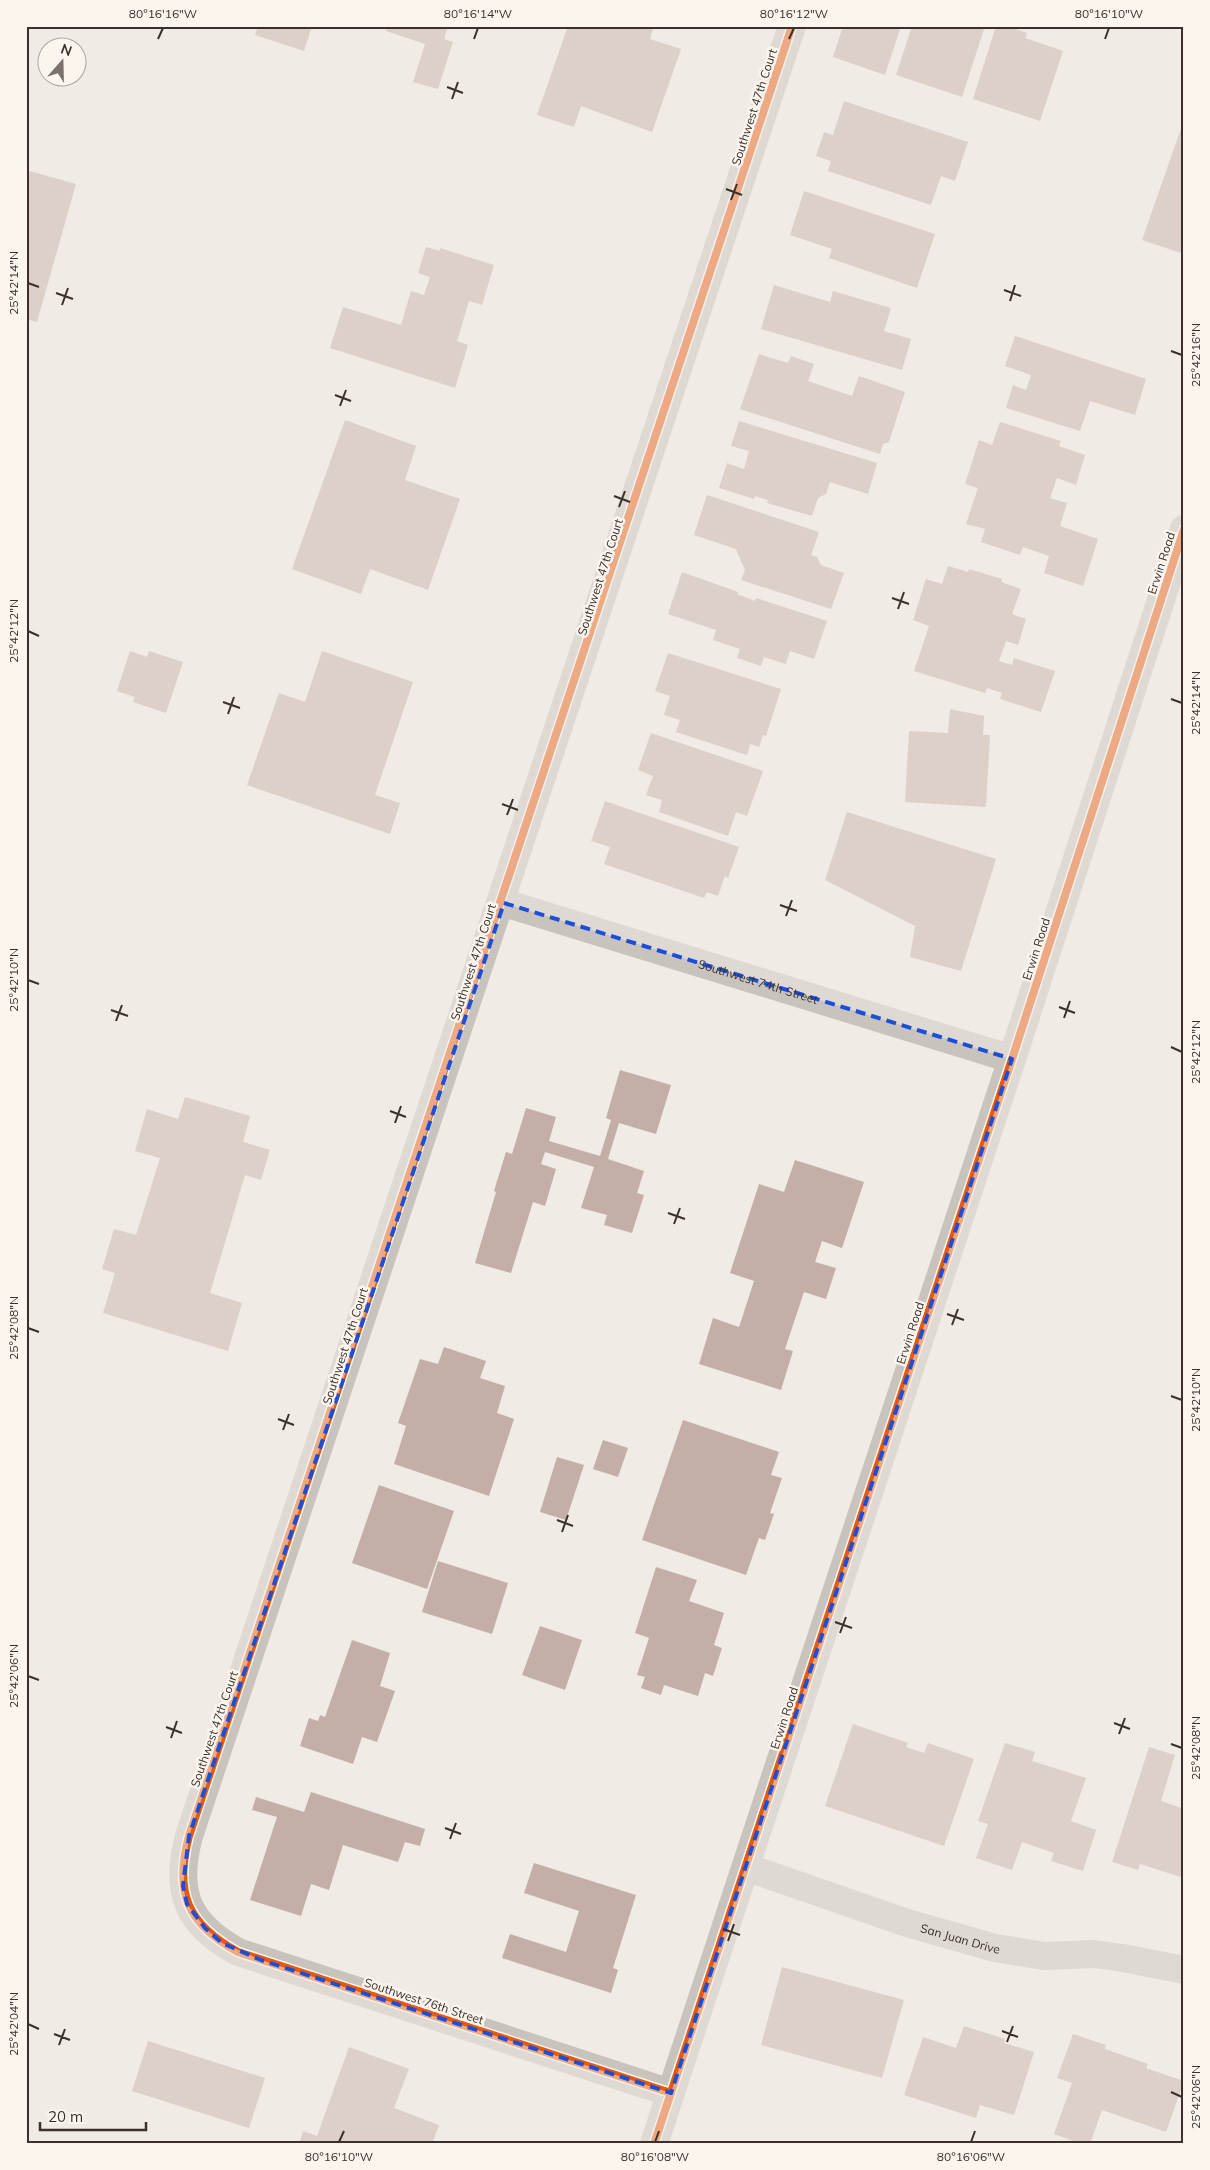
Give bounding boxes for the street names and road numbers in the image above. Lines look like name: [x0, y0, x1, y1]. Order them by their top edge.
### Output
street label: Southwest 47th Court: [728, 47, 780, 167]
street label: Southwest 47th Court: [574, 517, 626, 637]
street label: Erwin Road: [1144, 530, 1178, 596]
street label: Southwest 47th Court: [447, 902, 499, 1022]
street label: Erwin Road: [1019, 916, 1053, 982]
street label: Southwest 74th Street: [697, 956, 820, 1007]
street label: Southwest 47th Court: [319, 1286, 371, 1406]
street label: Erwin Road: [893, 1300, 927, 1366]
street label: Southwest 47th Court: [187, 1669, 241, 1789]
street label: Erwin Road: [767, 1685, 801, 1751]
street label: San Juan Drive: [919, 1920, 1001, 1956]
street label: Southwest 76th Street: [362, 1975, 486, 2027]

